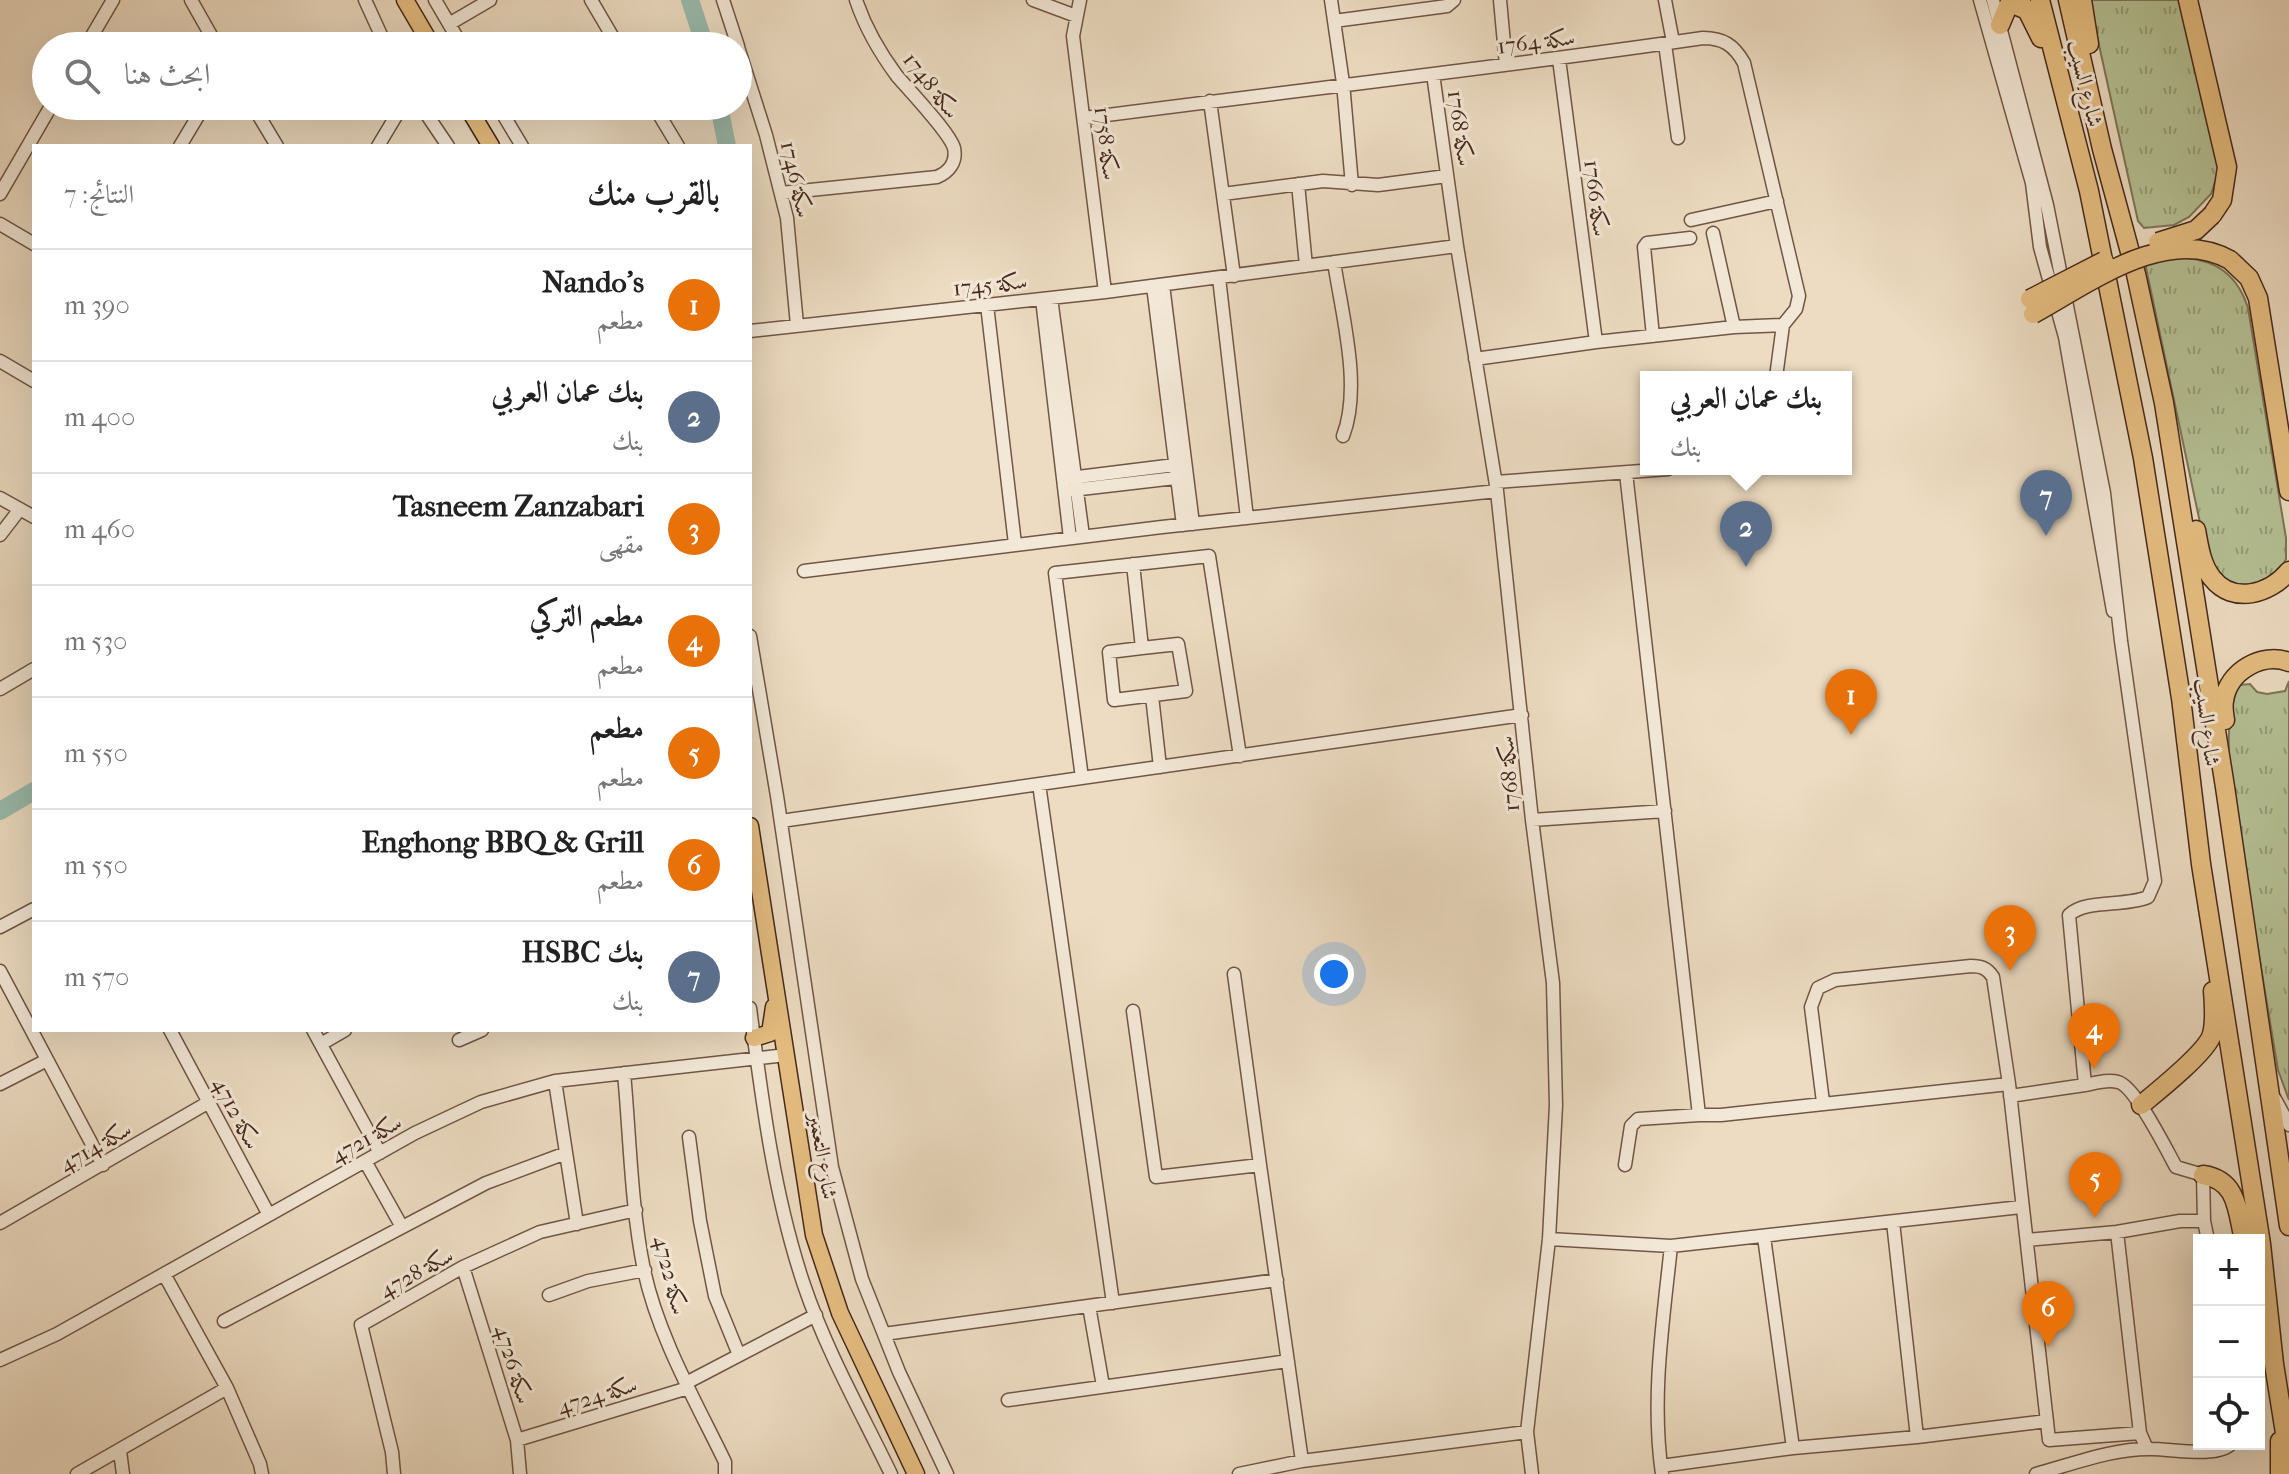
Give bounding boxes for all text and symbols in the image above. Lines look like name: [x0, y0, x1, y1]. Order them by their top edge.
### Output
street label: سكة 1764: [1496, 24, 1576, 60]
search box: [32, 32, 752, 120]
street label: شارع السيب: [2057, 37, 2108, 131]
street label: سكة 1748: [897, 47, 965, 124]
icon: search: [60, 54, 104, 98]
text: ابحث هنا: [124, 57, 210, 92]
street label: سكة 1768: [1442, 89, 1478, 168]
street label: سكة 1758: [1089, 105, 1123, 181]
street label: سكة 1746: [775, 139, 817, 220]
street label: سكة 1766: [1578, 158, 1614, 238]
text: بالقرب منك: [587, 173, 720, 213]
text: النتائج: 7: [64, 179, 134, 210]
text: Nando's: [542, 265, 644, 300]
street label: سكة 1745: [952, 268, 1029, 302]
text: 390 m: [64, 290, 130, 321]
text: 1: [689, 290, 699, 321]
text: مطعم: [596, 305, 644, 336]
popup: [1640, 371, 1852, 475]
text: بنك عمان العربي: [491, 375, 644, 410]
text: بنك عمان العربي: [1670, 381, 1822, 416]
text: 400 m: [64, 402, 135, 433]
text: 2: [687, 402, 701, 433]
text: بنك: [612, 426, 644, 457]
text: بنك: [1670, 432, 1702, 463]
pin: 7: [2020, 470, 2072, 536]
text: Tasneem Zanzabari: [393, 489, 644, 524]
pin: 2: [1720, 501, 1772, 567]
text: 460 m: [64, 514, 135, 545]
text: 3: [689, 514, 699, 545]
text: مقهى: [599, 529, 644, 560]
text: مطعم التركي: [529, 599, 644, 634]
text: 530 m: [64, 626, 127, 657]
text: 4: [686, 626, 702, 657]
text: مطعم: [596, 650, 644, 681]
pin: 1: [1825, 669, 1877, 735]
street label: شارع السيب: [2184, 676, 2225, 768]
text: مطعم: [589, 711, 644, 746]
street label: سكة 1768: [1493, 735, 1525, 813]
text: 550 m: [64, 738, 128, 769]
text: 5: [688, 738, 700, 769]
text: مطعم: [596, 762, 644, 793]
text: Enghong BBQ & Grill: [362, 825, 644, 860]
text: 550 m: [64, 850, 128, 881]
text: 6: [687, 850, 701, 881]
text: مطعم: [596, 865, 644, 896]
pin: 3: [1984, 905, 2036, 971]
text: بنك HSBC: [522, 935, 644, 970]
your location: [1314, 954, 1354, 994]
text: 570 m: [64, 962, 129, 993]
text: 7: [688, 962, 700, 993]
text: بنك: [612, 986, 644, 1017]
pin: 4: [2068, 1003, 2120, 1069]
street label: سكة 4712: [207, 1073, 266, 1154]
street label: سكة 4721: [327, 1109, 406, 1169]
street label: شارع التعمير: [798, 1109, 843, 1202]
street label: سكة 4714: [55, 1116, 136, 1178]
pin: 5: [2069, 1152, 2121, 1218]
street label: سكة 4722: [648, 1233, 692, 1317]
map controls: [2193, 1234, 2265, 1450]
button: +: [2193, 1234, 2265, 1306]
street label: سكة 4728: [375, 1242, 458, 1304]
pin: 6: [2022, 1281, 2074, 1347]
button: −: [2193, 1306, 2265, 1378]
street label: سكة 4726: [489, 1322, 537, 1407]
street label: سكة 4724: [554, 1372, 640, 1420]
button: locate: [2193, 1378, 2265, 1450]

